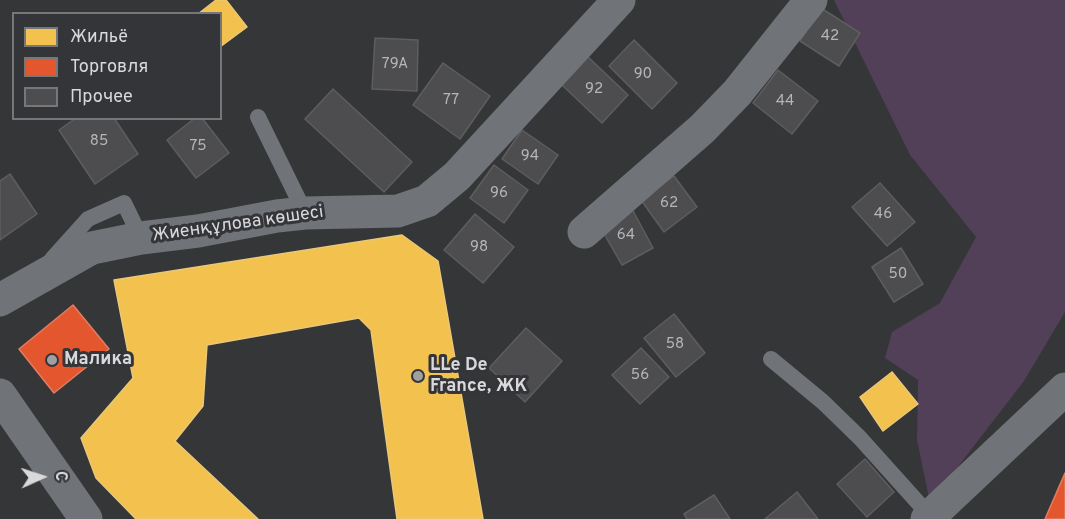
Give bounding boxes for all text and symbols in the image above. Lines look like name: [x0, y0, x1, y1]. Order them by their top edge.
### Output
legend: [12, 12, 222, 120]
text: Жильё: [70, 26, 128, 49]
house number: 42: [821, 28, 839, 46]
text: Торговля: [70, 56, 148, 79]
house number: 79А: [382, 56, 408, 74]
house number: 90: [634, 66, 652, 84]
house number: 92: [585, 81, 603, 99]
text: Прочее: [70, 86, 133, 109]
house number: 77: [443, 92, 459, 110]
house number: 44: [776, 93, 794, 111]
house number: 85: [90, 133, 108, 151]
house number: 75: [189, 138, 207, 156]
house number: 94: [521, 148, 539, 166]
house number: 96: [490, 185, 508, 203]
house number: 62: [660, 195, 678, 213]
street label: Жиенқұлова көшесі: [151, 202, 325, 248]
house number: 46: [874, 206, 892, 224]
house number: 64: [617, 227, 635, 245]
house number: 98: [470, 239, 488, 257]
house number: 50: [889, 266, 907, 284]
house number: 58: [666, 336, 684, 354]
place label: Малика: [64, 349, 132, 371]
marker: Малика: [45, 353, 59, 367]
place label: LLe De France, ЖК: [430, 355, 527, 398]
house number: 56: [631, 367, 649, 385]
marker: LLe De France, ЖК: [411, 369, 425, 383]
north arrow: [12, 447, 72, 507]
text: С: [50, 470, 70, 482]

